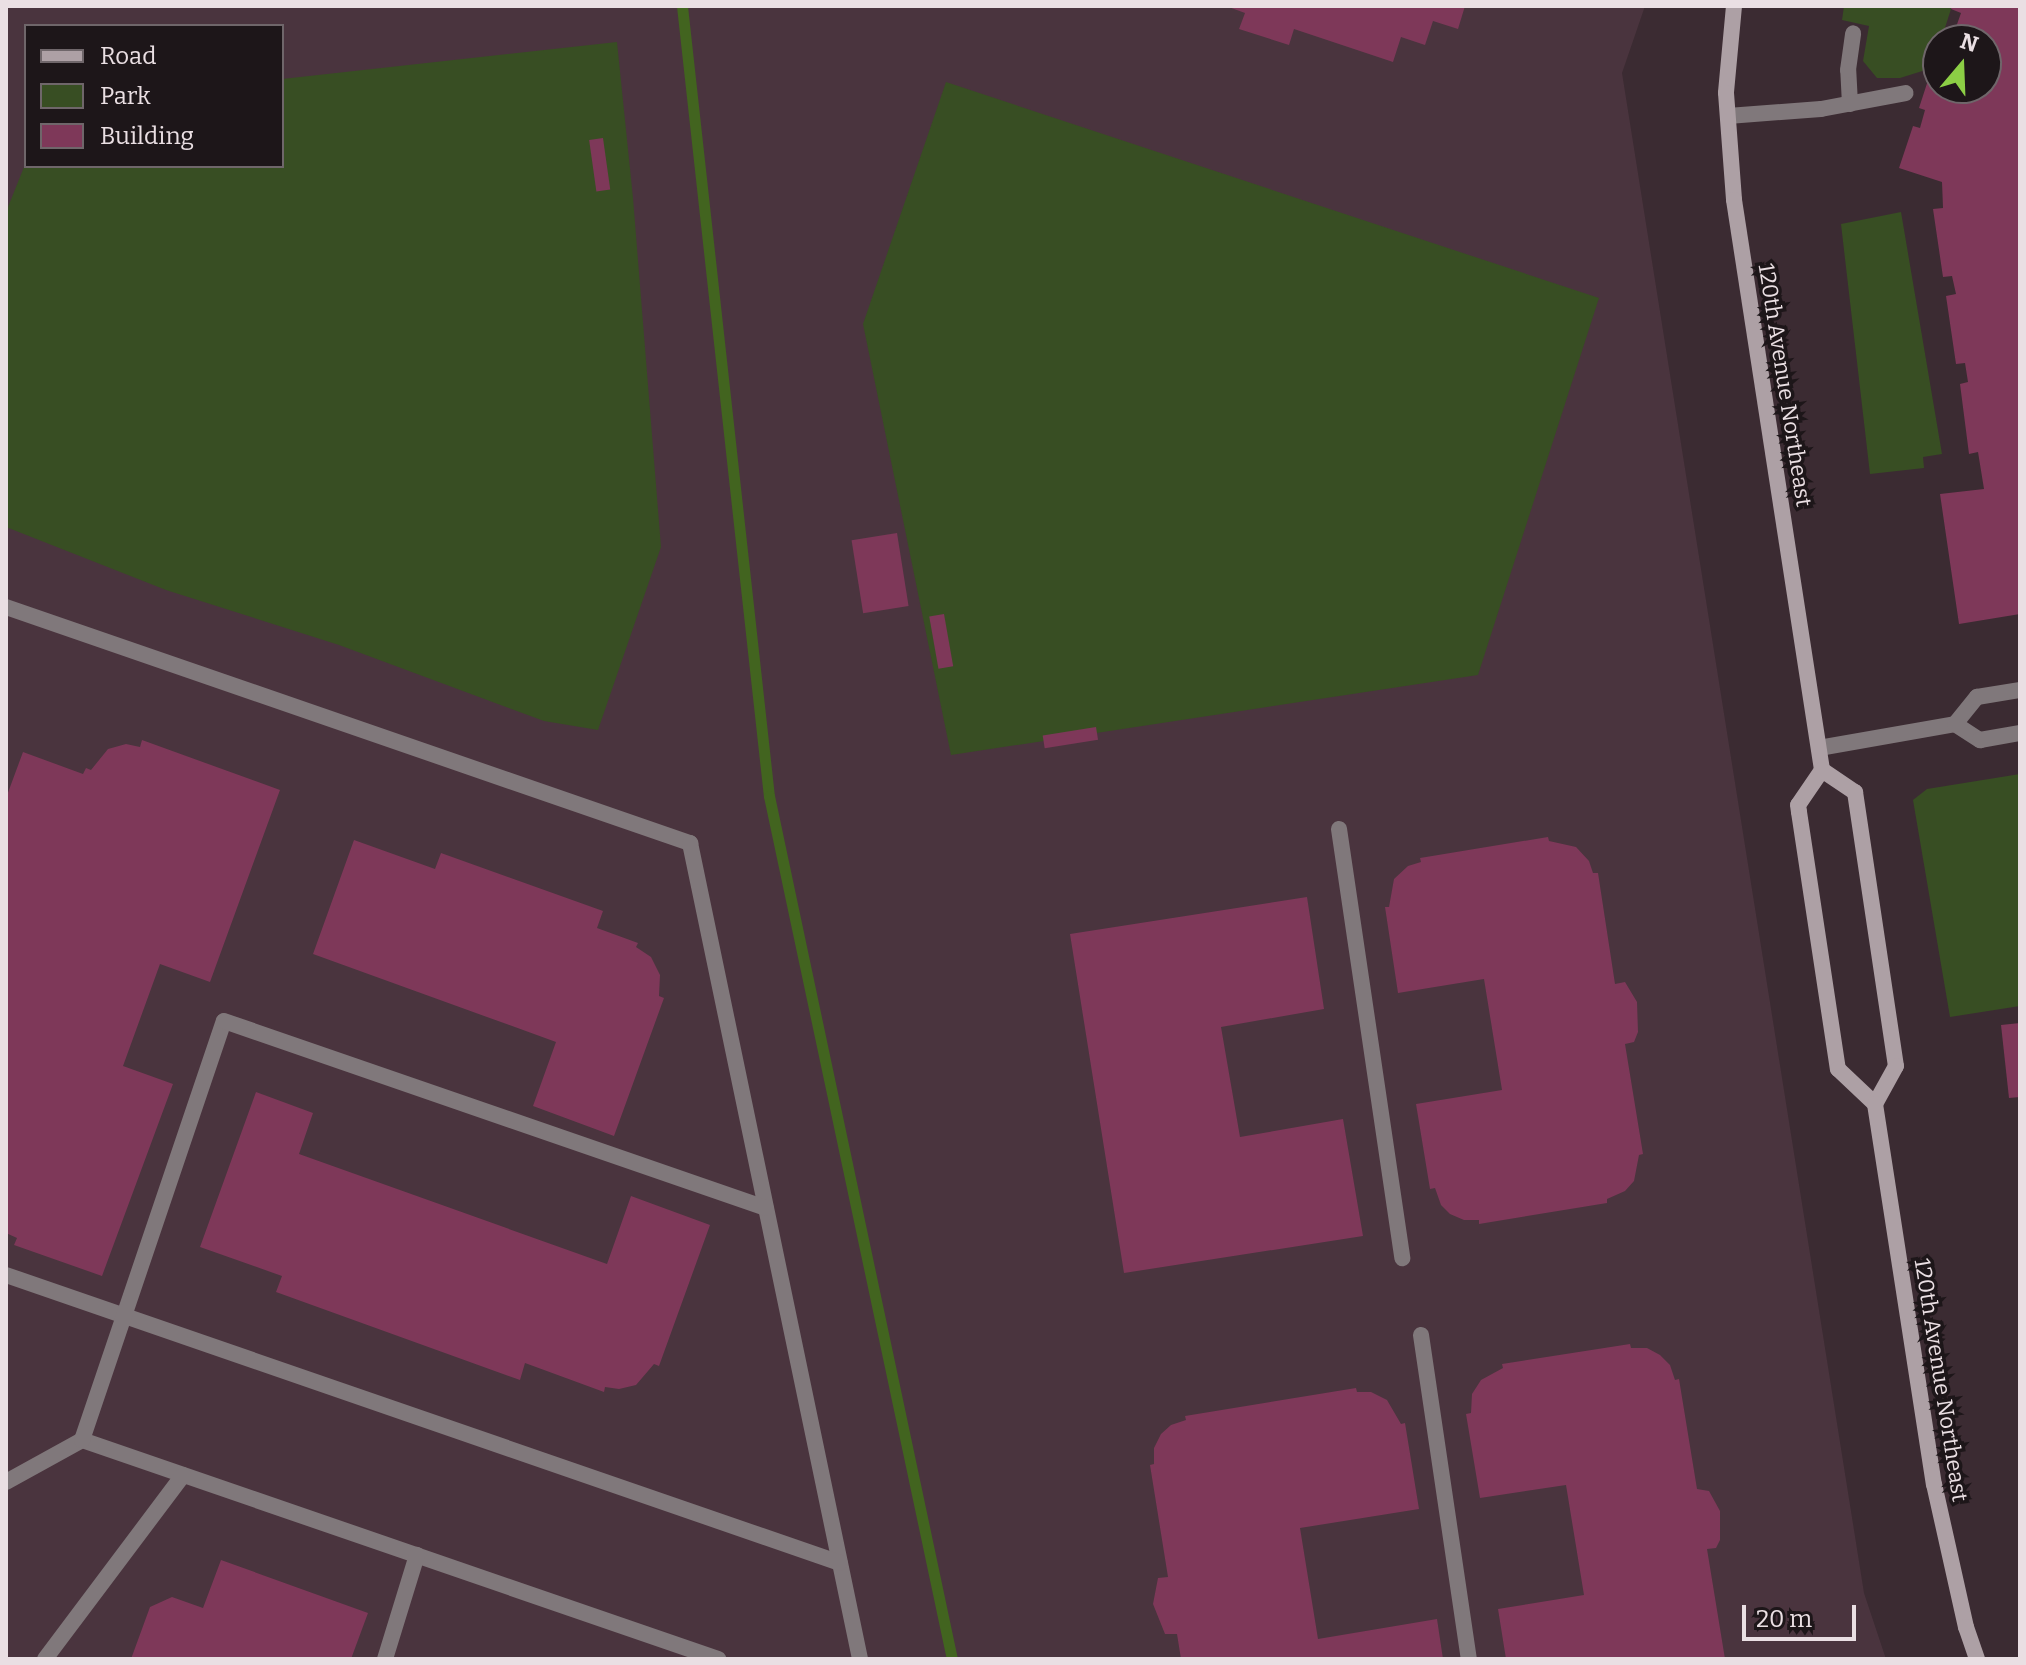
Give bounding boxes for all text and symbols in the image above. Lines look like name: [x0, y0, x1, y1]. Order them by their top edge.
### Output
legend: [24, 24, 284, 168]
north arrow: [1922, 24, 2002, 104]
text: N: [1957, 27, 1982, 58]
text: Road: [100, 42, 156, 70]
text: Park: [100, 82, 151, 110]
text: Building: [100, 122, 194, 150]
street label: 120th Avenue Northeast: [1753, 261, 1817, 509]
street label: 120th Avenue Northeast: [1909, 1256, 1973, 1504]
scale bar: [1746, 1589, 1860, 1639]
text: 20 m: [1756, 1605, 1812, 1633]

